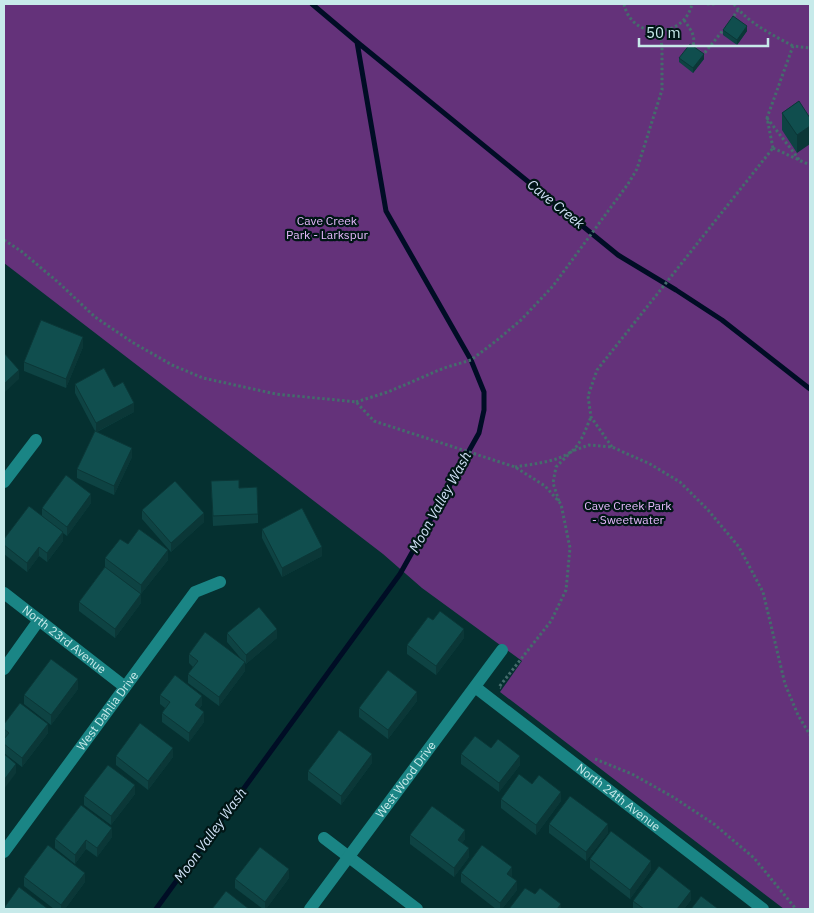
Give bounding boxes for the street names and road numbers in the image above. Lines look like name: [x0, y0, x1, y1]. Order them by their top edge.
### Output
street label: North 23rd Avenue: [19, 602, 110, 677]
street label: West Dahlia Drive: [73, 668, 142, 753]
street label: West Wood Drive: [372, 738, 439, 821]
street label: North 24th Avenue: [574, 760, 664, 834]

